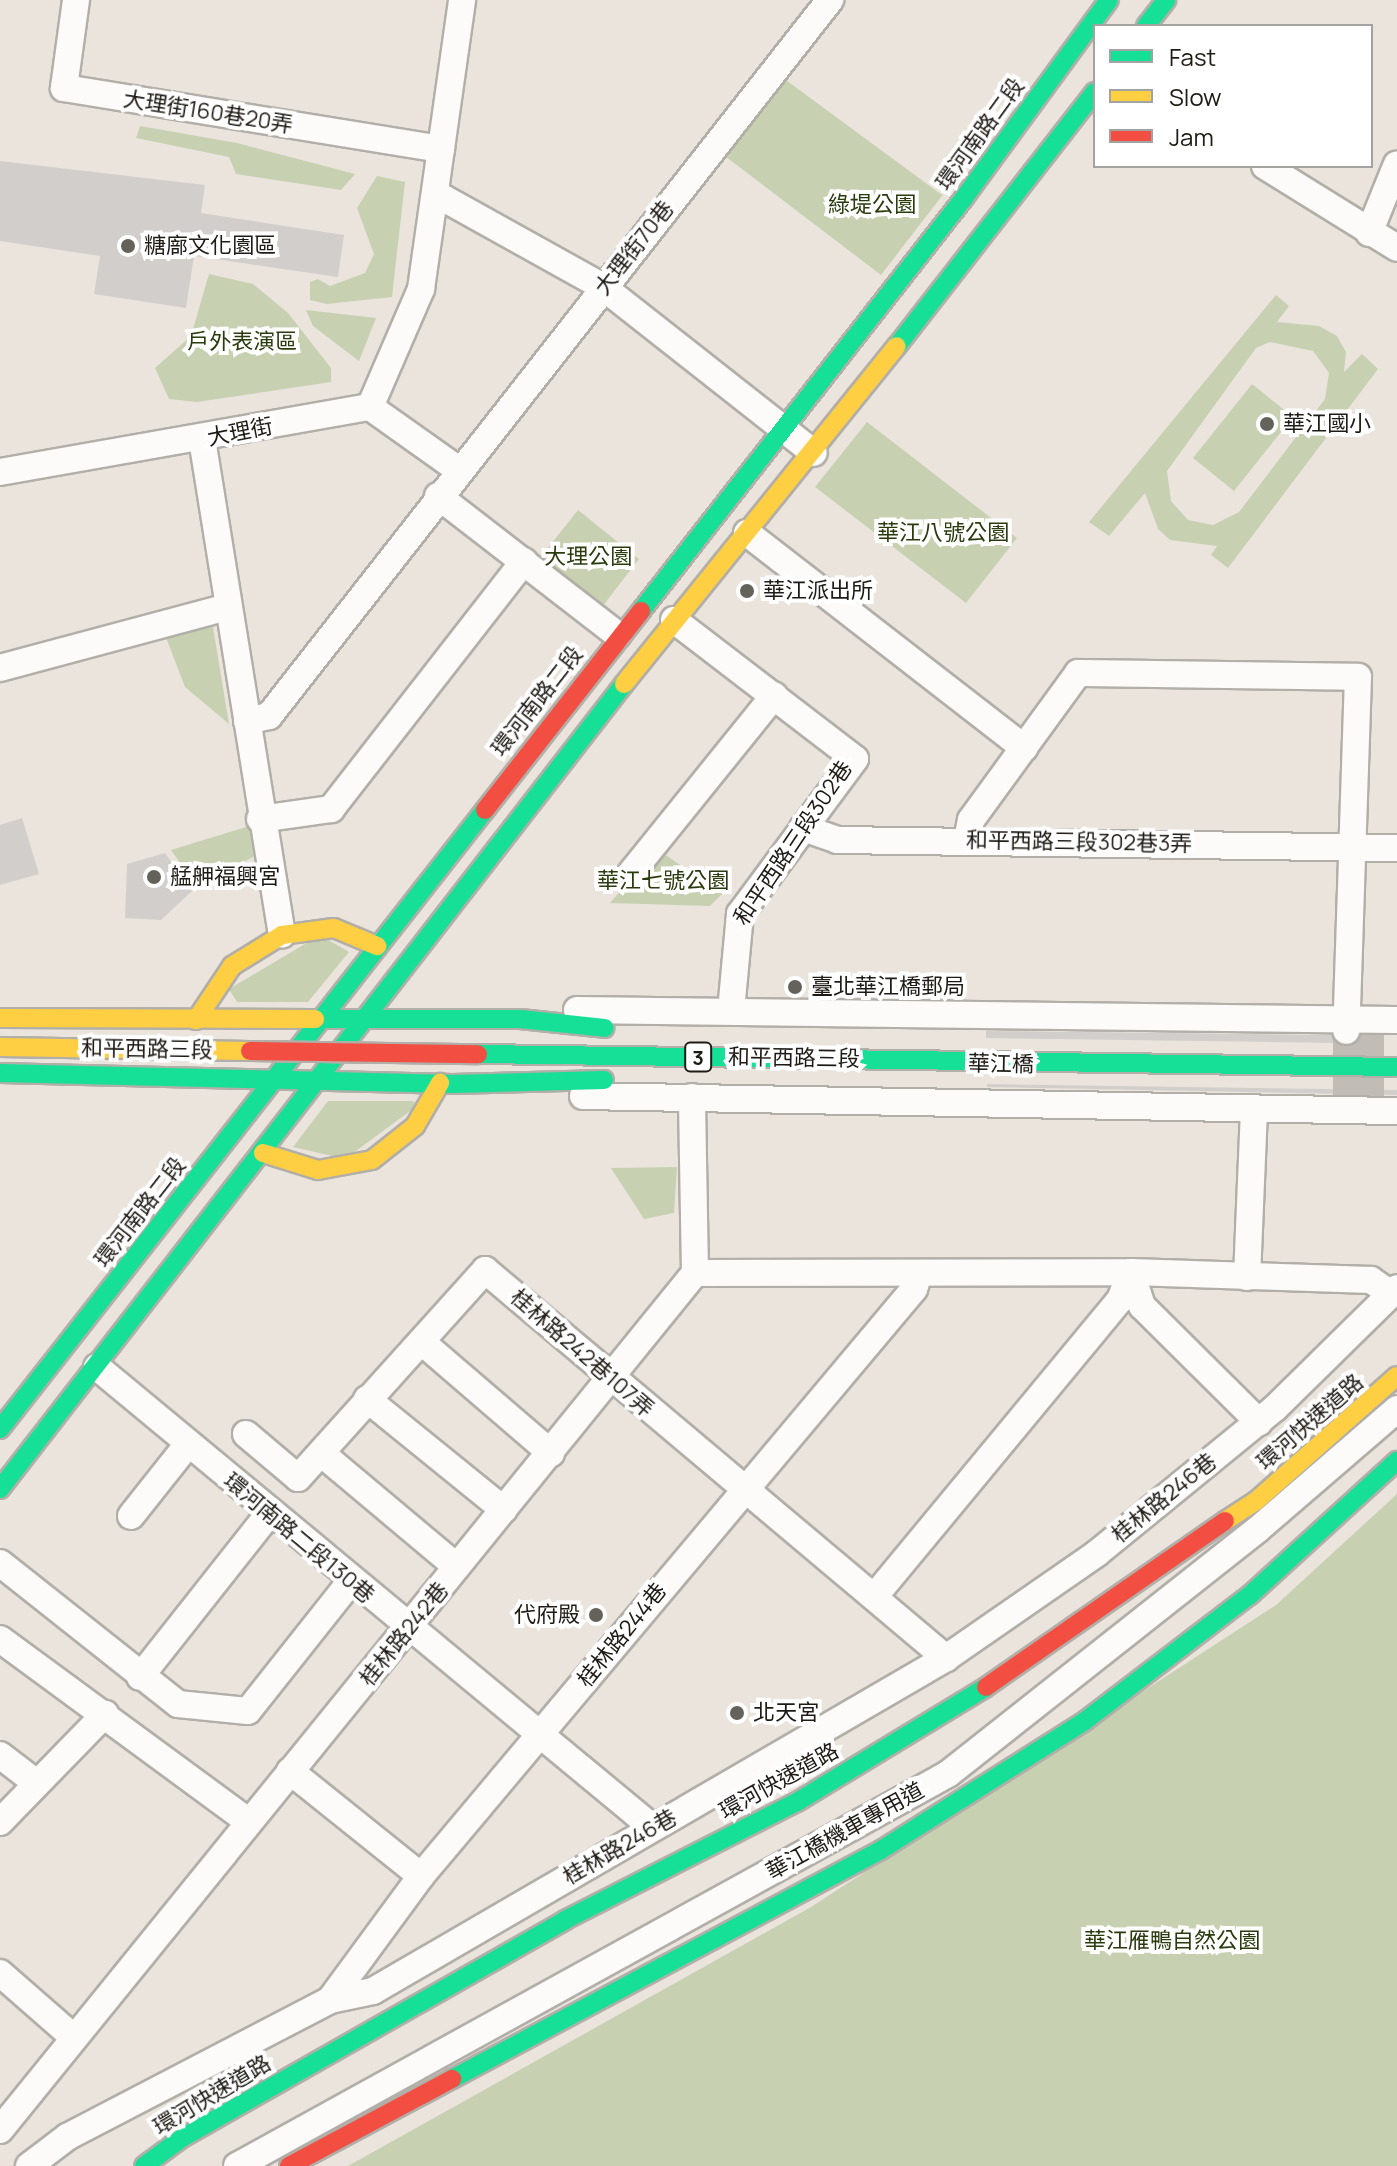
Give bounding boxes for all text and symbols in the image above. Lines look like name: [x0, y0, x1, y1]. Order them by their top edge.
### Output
legend: [1093, 24, 1373, 168]
text: Fast: [1169, 40, 1216, 73]
street label: 環河南路二段: [931, 73, 1029, 195]
text: Slow: [1169, 80, 1222, 113]
street label: 大理街160巷20弄: [121, 86, 295, 138]
text: Jam: [1169, 120, 1214, 153]
park label: 綠堤公園: [828, 192, 916, 218]
street label: 大理街70巷: [589, 196, 679, 300]
place label: 糖廍文化園區: [144, 233, 276, 259]
marker: 糖廍文化園區: [119, 237, 137, 255]
park label: 戶外表演區: [187, 329, 297, 355]
place label: 華江國小: [1283, 411, 1371, 437]
street label: 大理街: [205, 413, 275, 451]
marker: 華江國小: [1258, 415, 1276, 433]
park label: 華江八號公園: [877, 520, 1009, 546]
park label: 大理公園: [544, 544, 632, 570]
place label: 華江派出所: [763, 578, 873, 604]
marker: 華江派出所: [738, 582, 756, 600]
street label: 環河南路二段: [486, 641, 588, 761]
street label: 和平西路三段302巷: [728, 756, 858, 930]
street label: 和平西路三段302巷3弄: [966, 827, 1192, 857]
place label: 艋舺福興宮: [170, 864, 280, 890]
marker: 艋舺福興宮: [145, 868, 163, 886]
park label: 華江七號公園: [597, 868, 729, 894]
place label: 臺北華江橋郵局: [811, 974, 965, 1000]
marker: 臺北華江橋郵局: [786, 978, 804, 996]
street label: 和平西路三段: [81, 1035, 213, 1063]
road number: 3: [684, 1041, 712, 1073]
street label: 和平西路三段: [728, 1044, 860, 1072]
street label: 華江橋: [968, 1050, 1034, 1078]
street label: 環河南路二段: [89, 1152, 191, 1272]
street label: 桂林路242巷107弄: [505, 1284, 659, 1422]
street label: 環河快速道路: [1252, 1369, 1368, 1475]
street label: 桂林路246巷: [1106, 1448, 1222, 1548]
street label: 環河南路二段130巷: [218, 1467, 380, 1609]
street label: 桂林路242巷: [354, 1577, 454, 1691]
street label: 桂林路244巷: [572, 1578, 672, 1692]
place label: 代府殿: [514, 1602, 580, 1628]
marker: 代府殿: [587, 1606, 605, 1624]
place label: 北天宮: [753, 1700, 819, 1726]
marker: 北天宮: [728, 1704, 746, 1722]
street label: 環河快速道路: [715, 1737, 843, 1825]
street label: 華江橋機車專用道: [762, 1777, 928, 1885]
street label: 桂林路246巷: [559, 1804, 681, 1890]
park label: 華江雁鴨自然公園: [1084, 1928, 1260, 1954]
street label: 環河快速道路: [149, 2050, 275, 2140]

